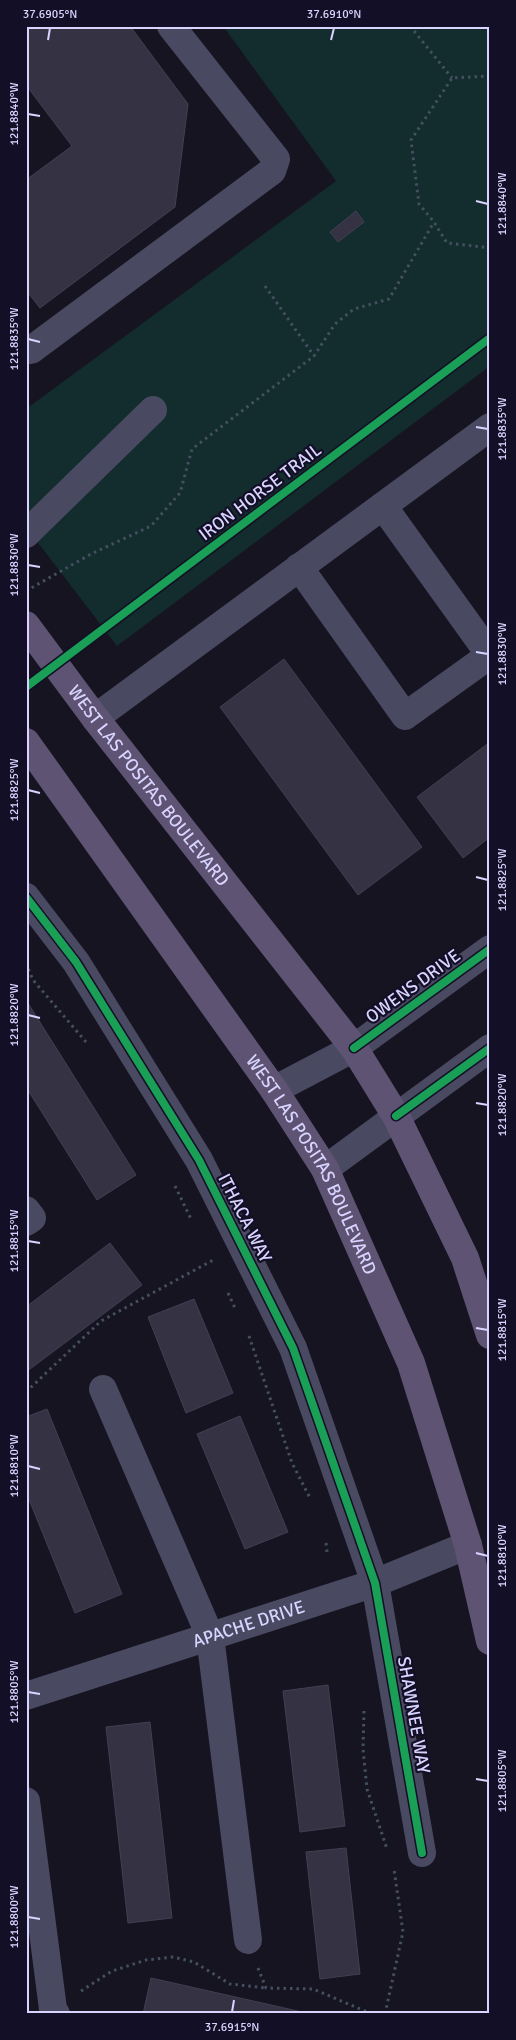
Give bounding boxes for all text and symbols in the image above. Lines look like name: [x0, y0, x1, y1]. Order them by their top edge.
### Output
text: 37.6905°N: [23, 7, 77, 22]
text: 37.6910°N: [307, 7, 361, 22]
text: 121.8840°W: [7, 82, 22, 146]
text: 121.8840°W: [495, 172, 510, 236]
text: 121.8835°W: [7, 307, 22, 371]
text: 121.8835°W: [495, 397, 510, 461]
street label: IRON HORSE TRAIL: [194, 439, 326, 545]
text: 121.8830°W: [7, 533, 22, 597]
text: 121.8830°W: [495, 622, 510, 686]
street label: WEST LAS POSITAS BOULEVARD: [63, 681, 234, 891]
text: 121.8825°W: [7, 758, 22, 822]
text: 121.8825°W: [495, 848, 510, 912]
street label: OWENS DRIVE: [361, 944, 465, 1028]
text: 121.8820°W: [7, 983, 22, 1047]
street label: WEST LAS POSITAS BOULEVARD: [241, 1050, 381, 1278]
text: 121.8820°W: [495, 1073, 510, 1137]
street label: ITHACA WAY: [213, 1170, 277, 1266]
text: 121.8815°W: [7, 1209, 22, 1273]
text: 121.8815°W: [495, 1298, 510, 1362]
text: 121.8810°W: [7, 1434, 22, 1498]
text: 121.8810°W: [495, 1524, 510, 1588]
street label: APACHE DRIVE: [190, 1596, 307, 1652]
street label: SHAWNEE WAY: [393, 1655, 435, 1775]
text: 121.8805°W: [7, 1660, 22, 1724]
text: 121.8805°W: [495, 1749, 510, 1813]
text: 121.8800°W: [7, 1885, 22, 1949]
text: 37.6915°N: [205, 2020, 259, 2035]

